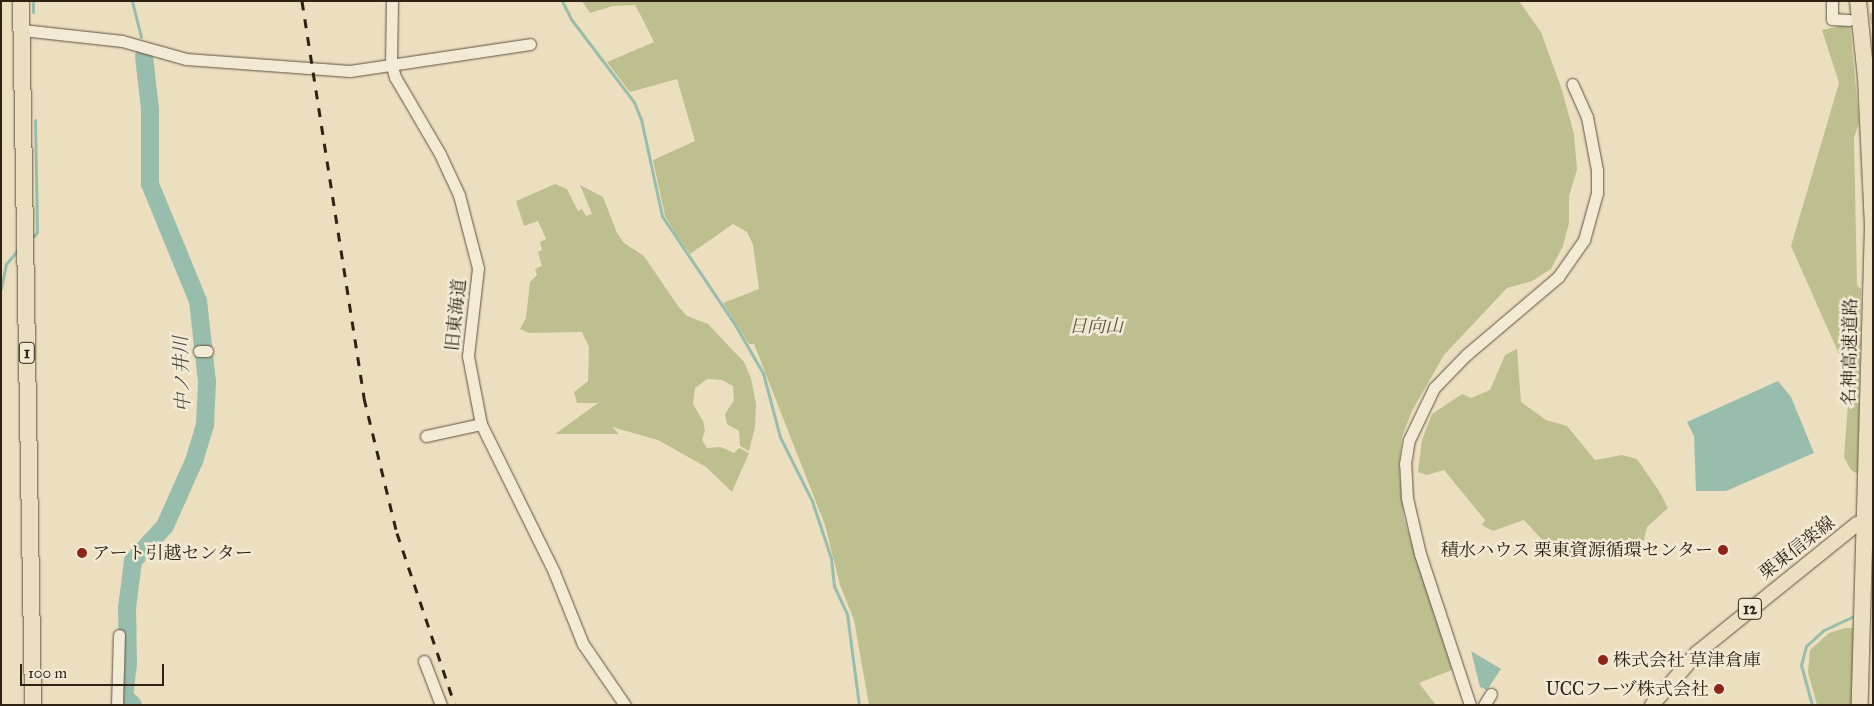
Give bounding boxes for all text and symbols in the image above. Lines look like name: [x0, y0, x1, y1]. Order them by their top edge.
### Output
street label: 旧東海道: [441, 278, 471, 352]
street label: 名神高速道路: [1838, 298, 1862, 406]
park label: 日向山: [1069, 315, 1123, 337]
water label: 中ノ井川: [169, 336, 195, 412]
road number: 1: [18, 339, 36, 366]
street label: 栗東信楽線: [1755, 512, 1839, 584]
place label: 積水ハウス 栗東資源循環センター: [1439, 539, 1713, 561]
place label: アート引越センター: [92, 542, 253, 564]
marker: 積水ハウス 栗東資源循環センター: [1717, 544, 1729, 556]
marker: アート引越センター: [76, 547, 88, 559]
road number: 12: [1738, 596, 1762, 622]
place label: 株式会社 草津倉庫: [1613, 649, 1761, 671]
scale bar: [22, 654, 166, 686]
marker: 株式会社 草津倉庫: [1597, 654, 1609, 666]
text: 100 m: [28, 664, 67, 682]
place label: UCCフーヅ株式会社: [1545, 678, 1709, 700]
marker: UCCフーヅ株式会社: [1713, 683, 1725, 695]

